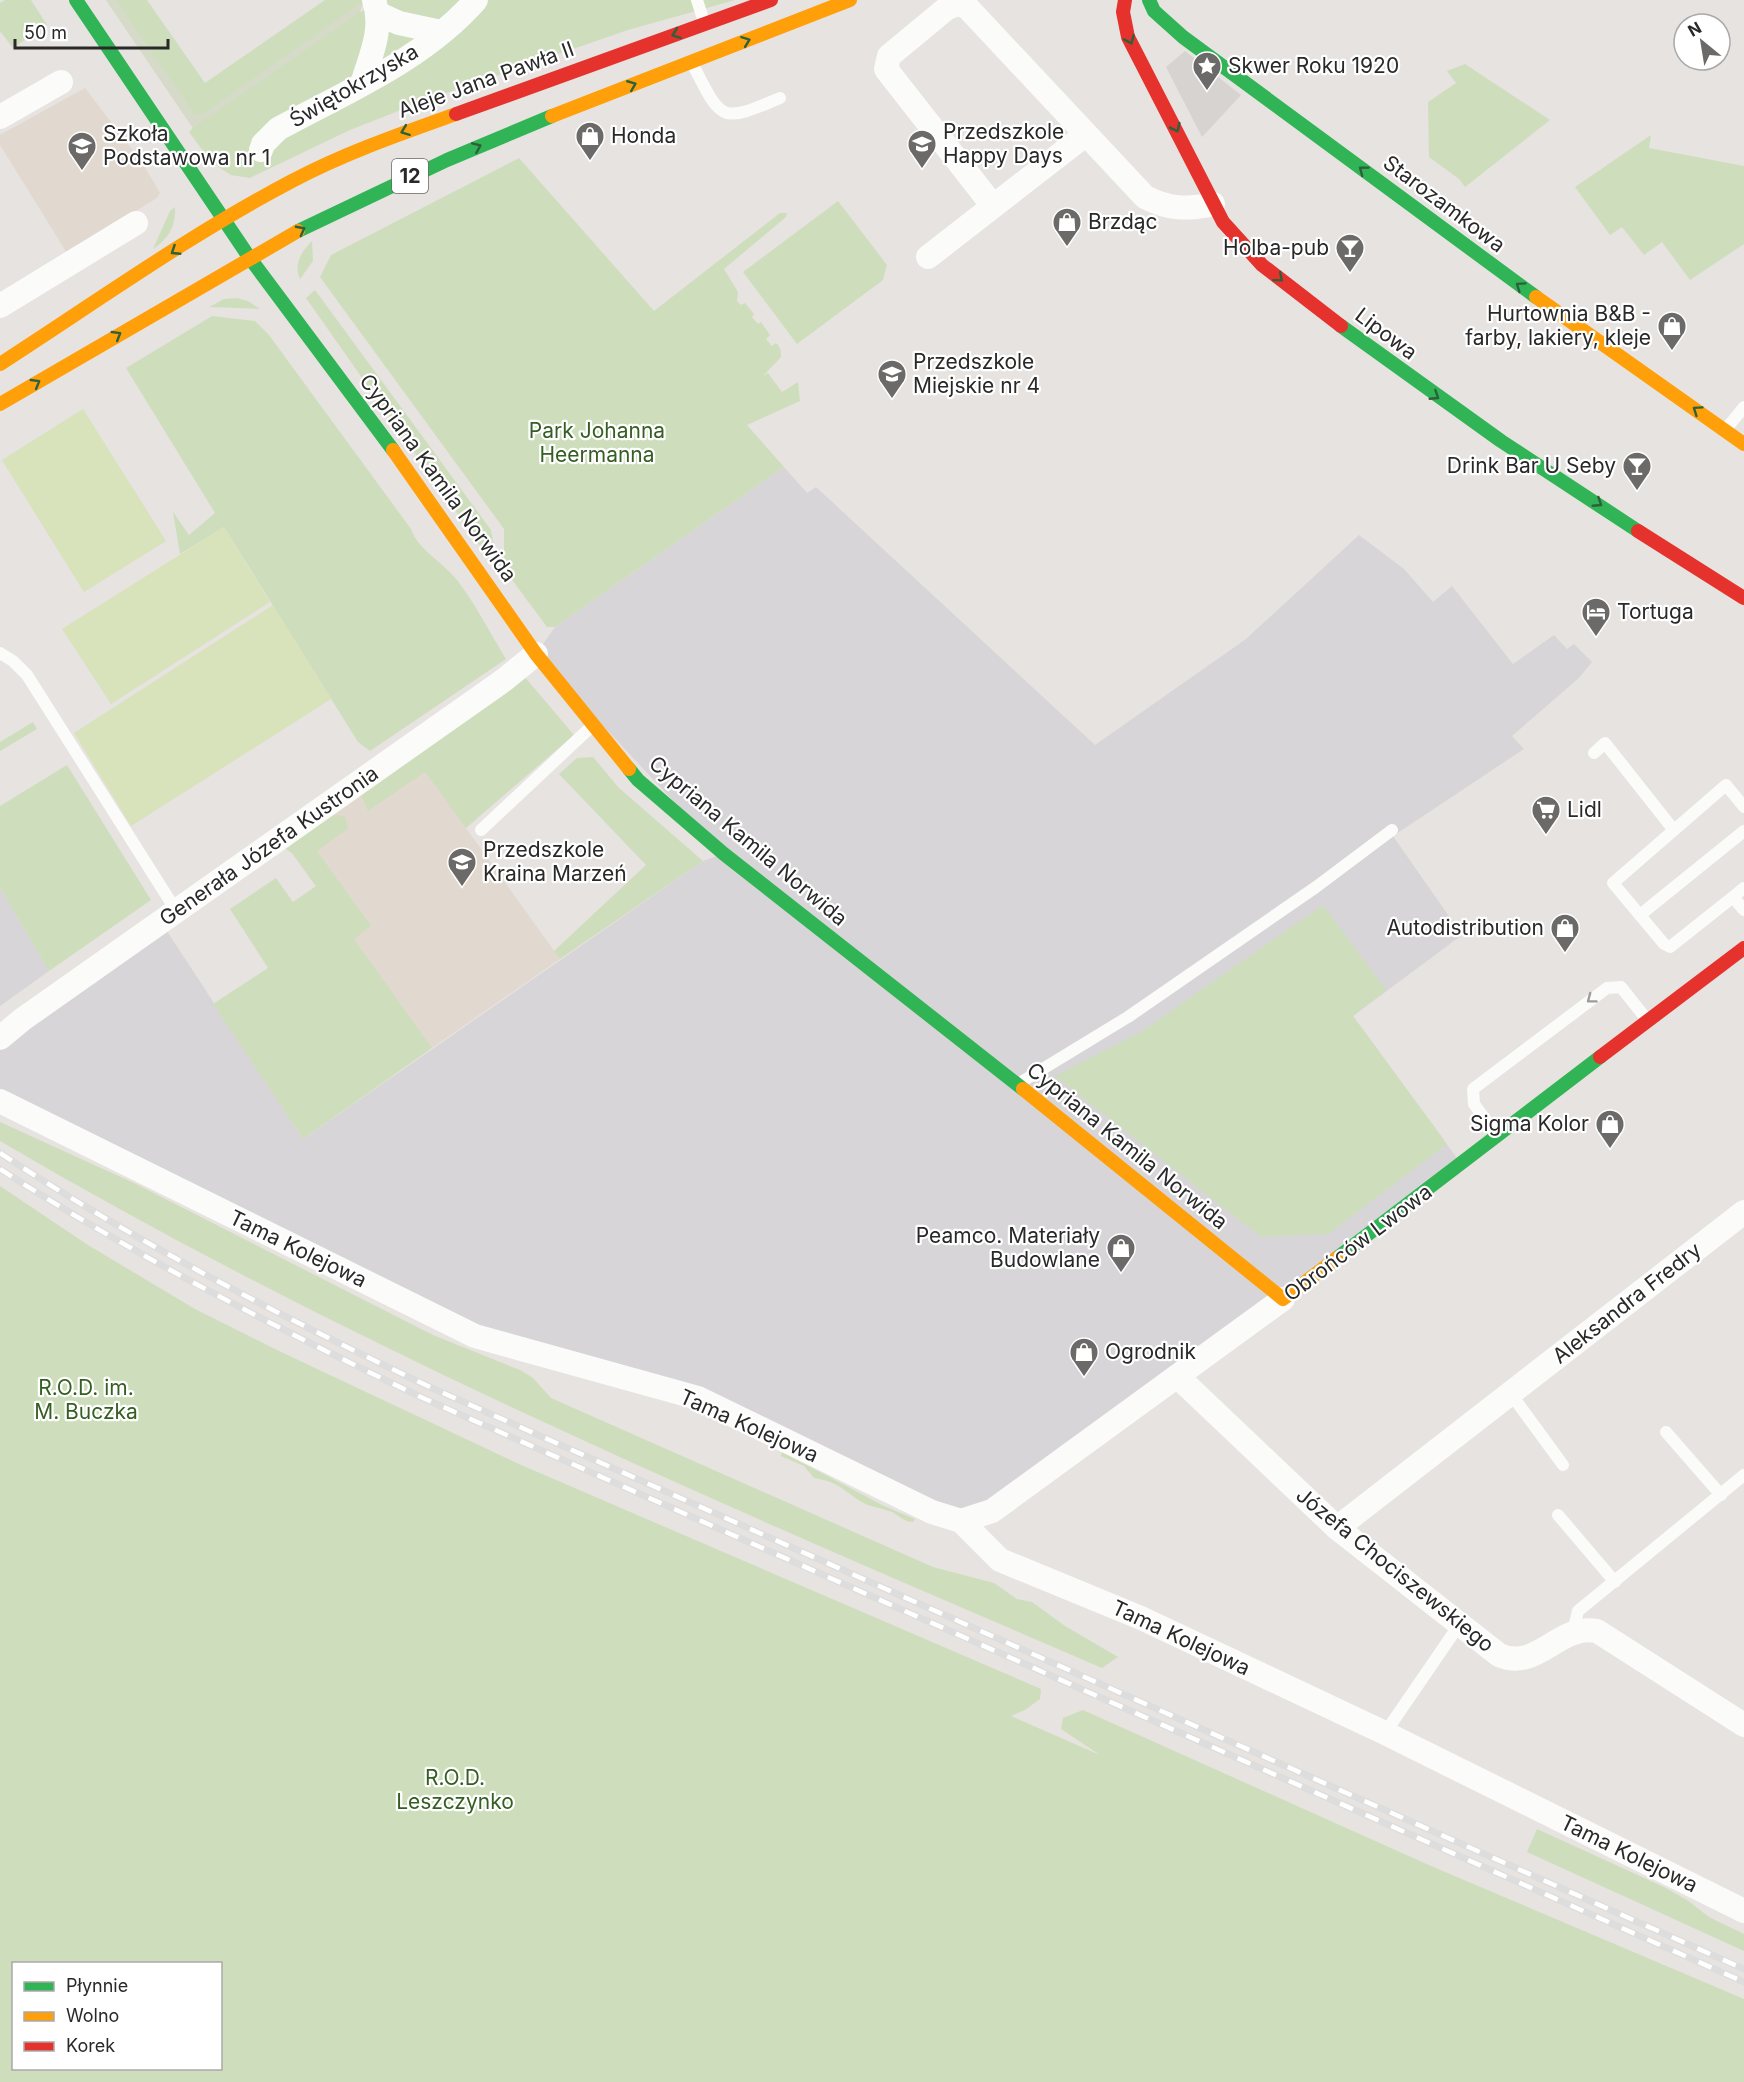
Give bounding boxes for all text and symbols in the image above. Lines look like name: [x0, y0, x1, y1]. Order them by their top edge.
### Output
scale bar: [15, 12, 168, 50]
north arrow: [1672, 12, 1732, 72]
text: N: [1684, 17, 1705, 41]
text: 50 m: [24, 22, 67, 43]
one-way arrow: [671, 26, 682, 39]
one-way arrow: [1123, 33, 1135, 44]
one-way arrow: [740, 35, 750, 48]
street label: Aleje Jana Pawła II: [394, 36, 577, 123]
street label: Świętokrzyska: [284, 38, 423, 133]
place icon: Skwer Roku 1920: [1191, 50, 1223, 92]
place label: Skwer Roku 1920: [1228, 53, 1399, 78]
one-way arrow: [626, 80, 637, 93]
place label: Przedszkole Happy Days: [943, 119, 1064, 168]
shop icon: Honda: [574, 120, 606, 162]
place label: Szkoła Podstawowa nr 1: [103, 121, 270, 170]
one-way arrow: [1169, 122, 1181, 133]
place label: Honda: [611, 123, 676, 148]
one-way arrow: [400, 124, 411, 136]
school or university icon: Przedszkole Happy Days: [906, 128, 938, 170]
school or university icon: Szkoła Podstawowa nr 1: [66, 130, 98, 172]
one-way arrow: [471, 142, 482, 154]
street label: Starozamkowa: [1378, 150, 1510, 258]
road number: 12: [392, 159, 428, 193]
one-way arrow: [1359, 166, 1370, 177]
shop icon: Brzdąc: [1051, 206, 1083, 248]
place label: Brzdąc: [1088, 209, 1158, 234]
one-way arrow: [294, 226, 305, 237]
bar icon: Holba-pub: [1334, 232, 1366, 274]
place label: Holba-pub: [1223, 235, 1329, 260]
one-way arrow: [171, 244, 181, 256]
one-way arrow: [1272, 271, 1283, 282]
one-way arrow: [1515, 282, 1526, 293]
place label: Hurtownia B&B - farby, lakiery, kleje: [1465, 301, 1651, 350]
street label: Lipowa: [1350, 302, 1422, 365]
shop icon: Hurtownia B&B - farby, lakiery, kleje: [1656, 310, 1688, 352]
one-way arrow: [111, 331, 121, 342]
place label: Przedszkole Miejskie nr 4: [913, 349, 1040, 398]
school or university icon: Przedszkole Miejskie nr 4: [876, 358, 908, 400]
street label: Cypriana Kamila Norwida: [355, 369, 522, 587]
one-way arrow: [30, 378, 40, 390]
one-way arrow: [1428, 389, 1439, 400]
one-way arrow: [1692, 406, 1703, 417]
park label: Park Johanna Heermanna: [529, 418, 665, 467]
bar icon: Drink Bar U Seby: [1621, 450, 1653, 492]
place label: Drink Bar U Seby: [1447, 453, 1616, 478]
one-way arrow: [1591, 496, 1602, 507]
hotel icon: Tortuga: [1580, 596, 1612, 638]
place label: Tortuga: [1617, 599, 1694, 624]
street label: Cypriana Kamila Norwida: [644, 750, 852, 931]
street label: Generała Józefa Kustronia: [155, 760, 383, 931]
supermarket icon: Lidl: [1530, 794, 1562, 836]
place label: Lidl: [1567, 797, 1602, 822]
place label: Przedszkole Kraina Marzeń: [483, 837, 627, 886]
school or university icon: Przedszkole Kraina Marzeń: [446, 846, 478, 888]
shop icon: Autodistribution: [1549, 912, 1581, 954]
place label: Autodistribution: [1386, 915, 1544, 940]
one-way arrow: [1587, 992, 1598, 1003]
street label: Cypriana Kamila Norwida: [1022, 1057, 1233, 1234]
shop icon: Sigma Kolor: [1594, 1108, 1626, 1150]
place label: Sigma Kolor: [1470, 1111, 1589, 1136]
street label: Obrońców Lwowa: [1279, 1179, 1437, 1306]
street label: Tama Kolejowa: [226, 1205, 371, 1293]
place label: Peamco. Materiały Budowlane: [916, 1223, 1100, 1272]
shop icon: Peamco. Materiały Budowlane: [1105, 1232, 1137, 1274]
street label: Aleksandra Fredry: [1547, 1237, 1706, 1368]
shop icon: Ogrodnik: [1068, 1336, 1100, 1378]
place label: Ogrodnik: [1105, 1339, 1196, 1364]
park label: R.O.D. im. M. Buczka: [34, 1375, 138, 1424]
street label: Tama Kolejowa: [676, 1384, 823, 1467]
street label: Józefa Chociszewskiego: [1291, 1482, 1499, 1657]
street label: Tama Kolejowa: [1108, 1595, 1254, 1680]
park label: R.O.D. Leszczynko: [396, 1765, 514, 1814]
street label: Tama Kolejowa: [1557, 1810, 1702, 1898]
legend: [12, 1962, 222, 2070]
text: Płynnie: [66, 1975, 128, 1996]
text: Wolno: [66, 2005, 119, 2026]
text: Korek: [66, 2035, 115, 2056]

